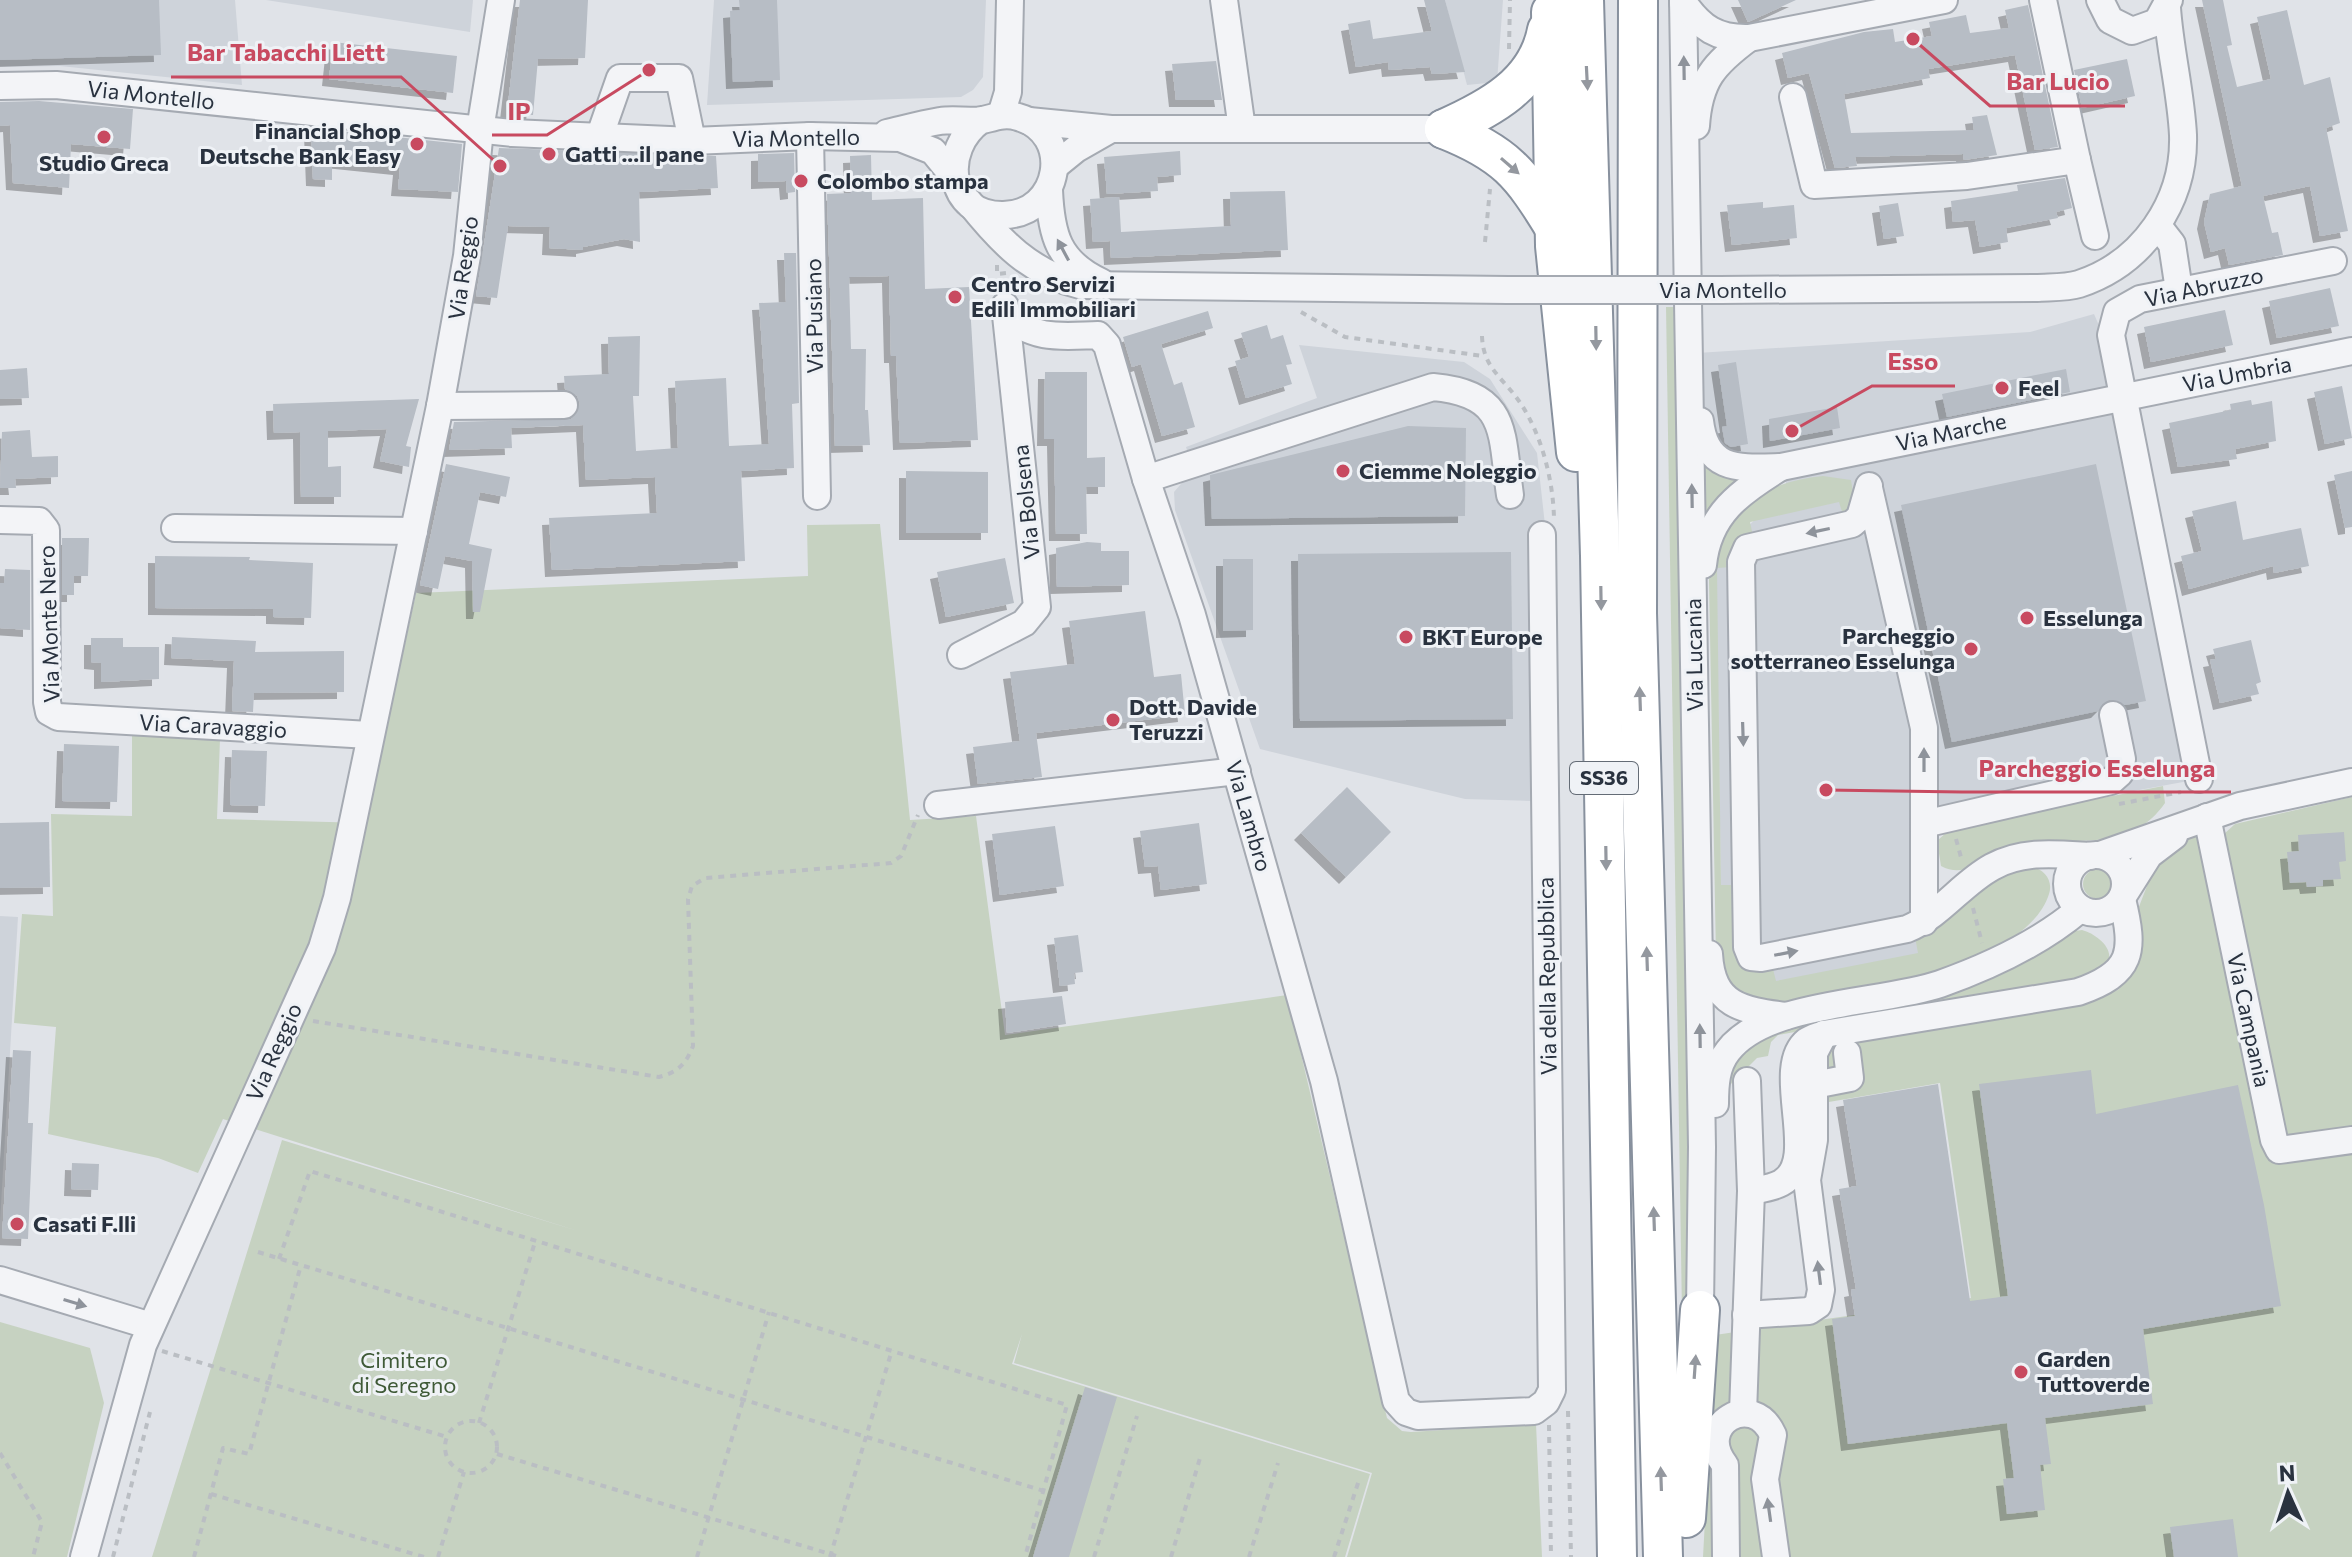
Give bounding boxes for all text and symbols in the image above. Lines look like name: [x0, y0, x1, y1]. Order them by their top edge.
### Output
callout: Bar Tabacchi Liett: [171, 29, 401, 77]
text: Bar Tabacchi Liett: [187, 37, 385, 66]
one-way arrow: [1677, 55, 1690, 80]
callout: Bar Lucio: [1990, 58, 2125, 106]
one-way arrow: [1580, 66, 1593, 91]
text: Bar Lucio: [2006, 66, 2110, 95]
street label: Via Montello: [86, 74, 216, 115]
callout: IP: [492, 87, 547, 135]
text: IP: [507, 96, 531, 125]
place label: Financial Shop Deutsche Bank Easy: [199, 117, 401, 169]
street label: Via Montello: [732, 123, 860, 152]
marker: Studio Greca: [95, 128, 113, 146]
marker: Financial Shop Deutsche Bank Easy: [408, 135, 426, 153]
place label: Gatti ...il pane: [565, 140, 704, 167]
marker: Gatti ...il pane: [540, 145, 558, 163]
place label: Studio Greca: [39, 149, 169, 176]
one-way arrow: [1499, 157, 1519, 174]
place label: Colombo stampa: [817, 167, 989, 194]
marker: Colombo stampa: [792, 172, 810, 190]
street label: Via Reggio: [442, 214, 483, 322]
one-way arrow: [1056, 239, 1070, 262]
street label: Via Pusiano: [799, 258, 828, 374]
street label: Via Abruzzo: [2142, 261, 2266, 312]
place label: Centro Servizi Edili Immobiliari: [971, 270, 1136, 322]
street label: Via Montello: [1659, 276, 1787, 303]
marker: Centro Servizi Edili Immobiliari: [946, 288, 964, 306]
one-way arrow: [1589, 326, 1602, 351]
callout: Esso: [1872, 338, 1955, 386]
text: Esso: [1888, 346, 1938, 375]
street label: Via Umbria: [2180, 350, 2294, 397]
place label: Feel: [2018, 374, 2060, 401]
marker: Feel: [1993, 379, 2011, 397]
street label: Via Marche: [1893, 407, 2009, 456]
street label: Via Bolsena: [1006, 443, 1045, 561]
place label: Ciemme Noleggio: [1359, 457, 1537, 484]
marker: Ciemme Noleggio: [1334, 462, 1352, 480]
one-way arrow: [1685, 483, 1698, 508]
one-way arrow: [1805, 525, 1830, 538]
street label: Via Monte Nero: [32, 545, 65, 703]
one-way arrow: [1595, 586, 1607, 611]
street label: Via Lucania: [1679, 598, 1708, 712]
place label: Esselunga: [2043, 604, 2143, 631]
marker: Esselunga: [2018, 609, 2036, 627]
place label: Parcheggio sotterraneo Esselunga: [1731, 622, 1955, 674]
place label: BKT Europe: [1422, 623, 1543, 650]
marker: BKT Europe: [1397, 628, 1415, 646]
marker: Parcheggio sotterraneo Esselunga: [1962, 640, 1980, 658]
one-way arrow: [1633, 686, 1646, 711]
place label: Dott. Davide Teruzzi: [1129, 693, 1257, 745]
street label: Via Caravaggio: [138, 708, 288, 743]
marker: Dott. Davide Teruzzi: [1104, 711, 1122, 729]
one-way arrow: [1737, 722, 1750, 747]
callout: Parcheggio Esselunga: [1962, 744, 2231, 792]
one-way arrow: [1918, 747, 1930, 772]
text: Parcheggio Esselunga: [1979, 753, 2215, 782]
street label: Via Lambro: [1221, 757, 1278, 875]
road number: SS36: [1570, 762, 1638, 794]
one-way arrow: [1599, 846, 1612, 871]
street label: Via della Repubblica: [1531, 877, 1562, 1075]
one-way arrow: [1641, 946, 1653, 971]
one-way arrow: [1774, 947, 1799, 959]
street label: Via Campania: [2222, 950, 2277, 1089]
street label: Via Reggio: [240, 998, 307, 1105]
one-way arrow: [1694, 1023, 1706, 1048]
one-way arrow: [1648, 1206, 1661, 1231]
place label: Casati F.lli: [33, 1210, 136, 1237]
marker: Casati F.lli: [8, 1215, 26, 1233]
one-way arrow: [1812, 1260, 1825, 1285]
one-way arrow: [63, 1297, 87, 1310]
place label: Garden Tuttoverde: [2037, 1345, 2150, 1397]
park label: Cimitero di Seregno: [352, 1346, 456, 1398]
one-way arrow: [1689, 1354, 1702, 1379]
marker: Garden Tuttoverde: [2012, 1363, 2030, 1381]
north arrow: [2248, 1453, 2328, 1533]
text: N: [2278, 1459, 2296, 1486]
one-way arrow: [1655, 1466, 1668, 1491]
one-way arrow: [1763, 1497, 1776, 1522]

